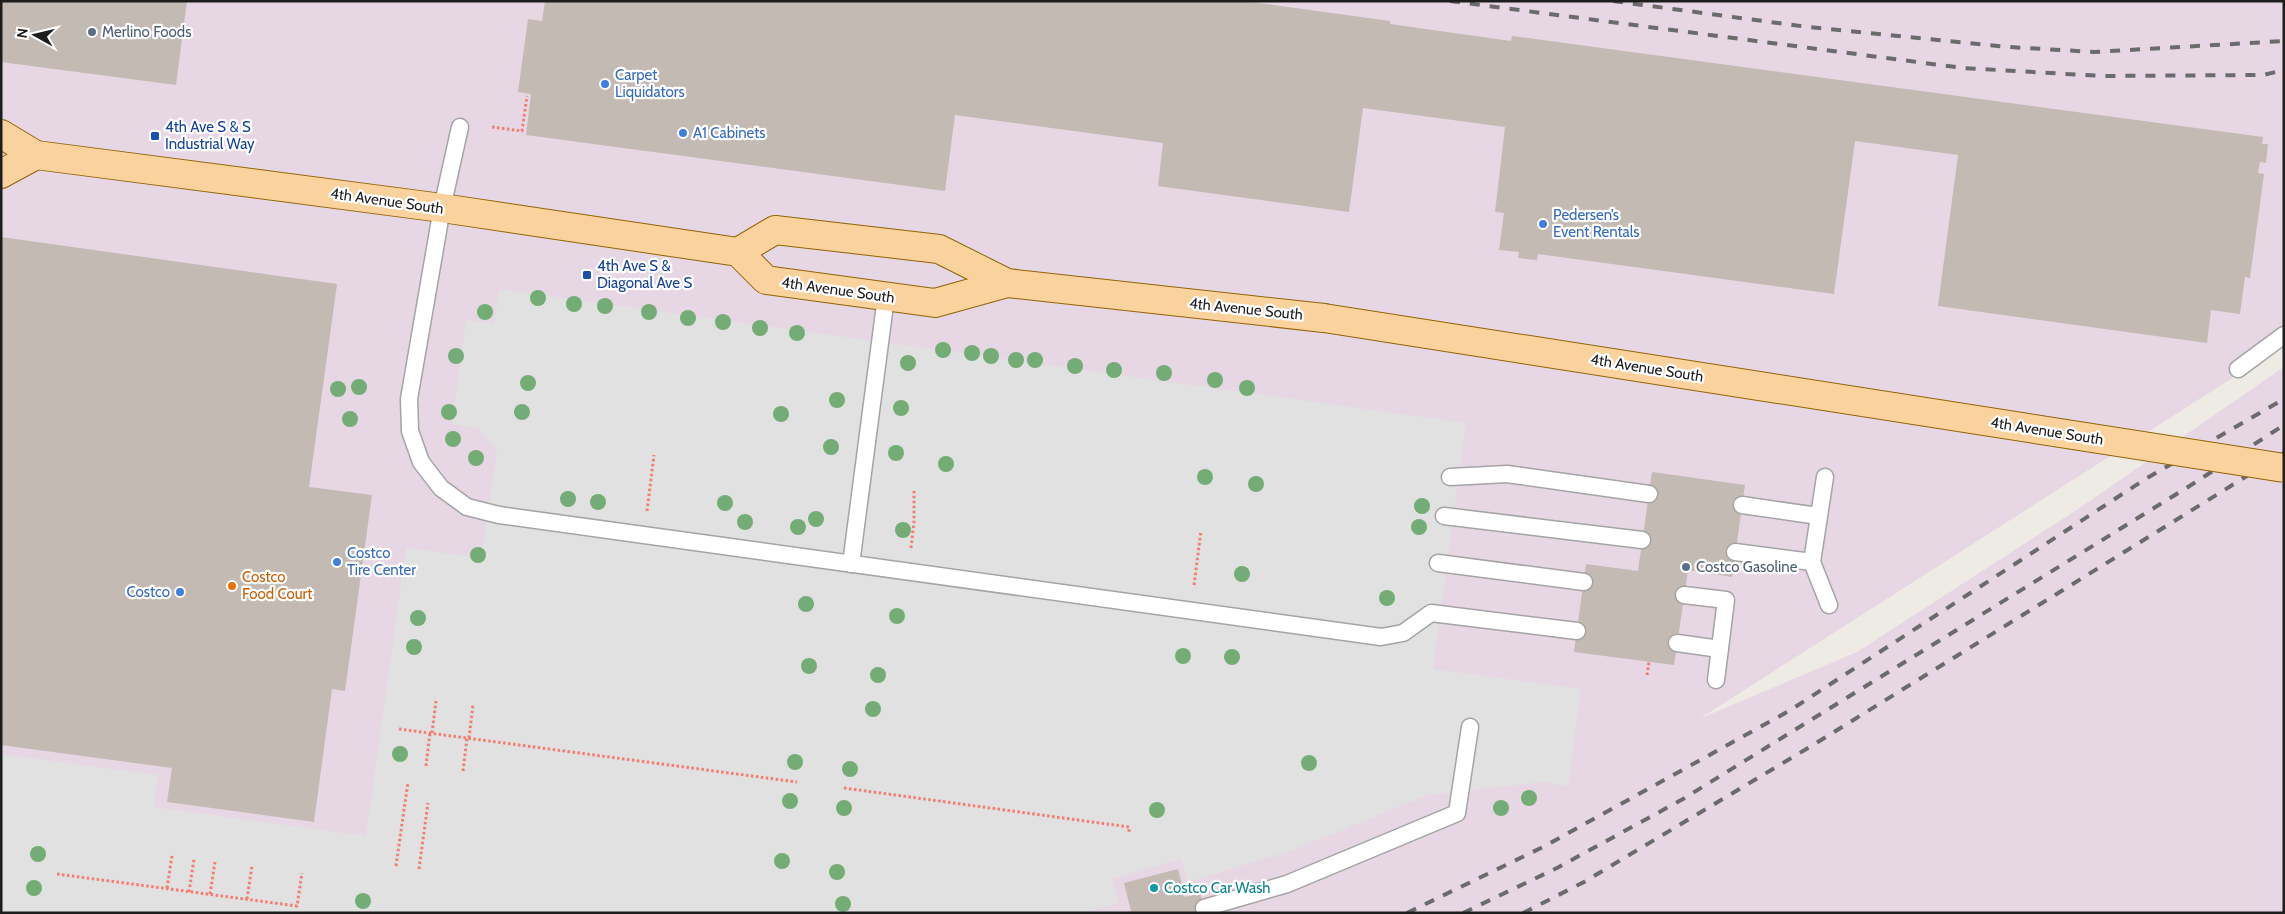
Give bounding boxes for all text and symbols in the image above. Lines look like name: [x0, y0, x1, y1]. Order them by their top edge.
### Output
north arrow: [10, 10, 60, 60]
place label: Merlino Foods: [102, 23, 191, 41]
marker: Merlino Foods: [86, 26, 98, 38]
text: N: [13, 27, 32, 39]
place label: Carpet Liquidators: [615, 66, 685, 101]
marker: Carpet Liquidators: [599, 78, 611, 90]
place label: 4th Ave S & S Industrial Way: [165, 118, 255, 153]
place label: A1 Cabinets: [693, 124, 766, 142]
marker: A1 Cabinets: [677, 127, 689, 139]
marker: 4th Ave S & S Industrial Way: [149, 130, 161, 142]
street label: 4th Avenue South: [329, 184, 445, 218]
place label: Pedersen’s Event Rentals: [1553, 206, 1639, 241]
marker: Pedersen’s Event Rentals: [1537, 218, 1549, 230]
place label: 4th Ave S & Diagonal Ave S: [597, 257, 692, 292]
marker: 4th Ave S & Diagonal Ave S: [581, 269, 593, 281]
street label: 4th Avenue South: [780, 273, 896, 307]
street label: 4th Avenue South: [1188, 294, 1304, 324]
street label: 4th Avenue South: [1589, 350, 1705, 386]
street label: 4th Avenue South: [1989, 413, 2105, 449]
place label: Costco Tire Center: [347, 544, 416, 579]
marker: Costco Tire Center: [331, 556, 343, 568]
place label: Costco Gasoline: [1696, 558, 1798, 576]
marker: Costco Gasoline: [1680, 561, 1692, 573]
place label: Costco Food Court: [242, 568, 312, 603]
marker: Costco Food Court: [226, 580, 238, 592]
place label: Costco: [127, 583, 170, 601]
marker: Costco: [174, 586, 186, 598]
place label: Costco Car Wash: [1164, 879, 1271, 897]
marker: Costco Car Wash: [1148, 882, 1160, 894]

